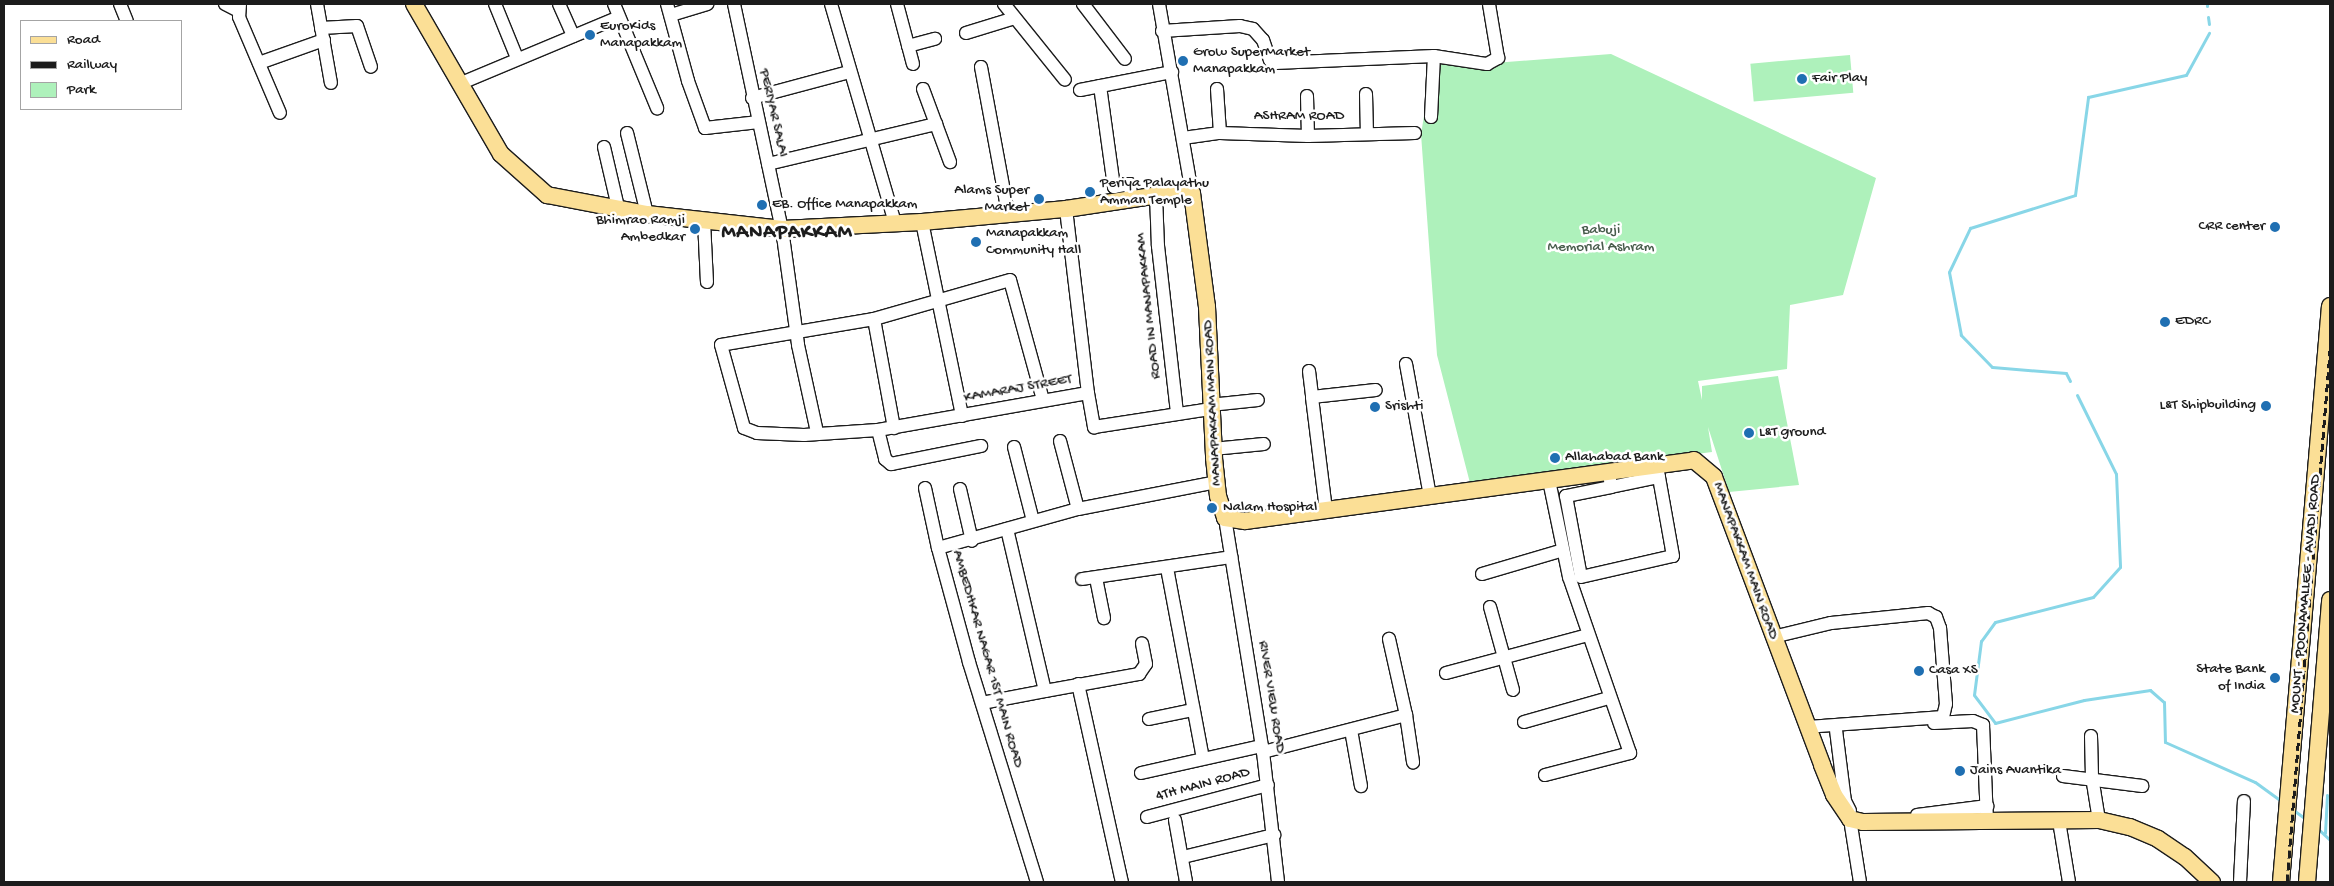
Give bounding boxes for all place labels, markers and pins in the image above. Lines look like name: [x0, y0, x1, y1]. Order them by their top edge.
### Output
place label: EuroKids Manapakkam: [600, 17, 682, 52]
marker: EuroKids Manapakkam: [584, 29, 596, 41]
place label: Grow SuperMarket Manapakkam: [1193, 43, 1310, 78]
marker: Grow SuperMarket Manapakkam: [1177, 55, 1189, 67]
place label: Fair Play: [1812, 70, 1867, 88]
marker: Fair Play: [1796, 73, 1808, 85]
place label: Periya Palayathu Amman Temple: [1100, 174, 1209, 209]
place label: Alams Super Market: [954, 181, 1029, 216]
marker: Periya Palayathu Amman Temple: [1084, 186, 1096, 198]
marker: Alams Super Market: [1033, 193, 1045, 205]
place label: EB. Office Manapakkam: [772, 196, 917, 214]
marker: EB. Office Manapakkam: [756, 199, 768, 211]
place label: Bhimrao Ramji Ambedkar: [596, 211, 685, 246]
place label: CRR center: [2198, 218, 2265, 236]
marker: CRR center: [2269, 221, 2281, 233]
marker: Bhimrao Ramji Ambedkar: [689, 223, 701, 235]
place label: Manapakkam Community Hall: [986, 224, 1081, 259]
marker: Manapakkam Community Hall: [970, 236, 982, 248]
place label: EDRC: [2175, 313, 2210, 331]
marker: EDRC: [2159, 316, 2171, 328]
place label: L&T Shipbuilding: [2159, 397, 2256, 415]
place label: Srishti: [1385, 398, 1423, 416]
marker: L&T Shipbuilding: [2260, 400, 2272, 412]
marker: Srishti: [1369, 401, 1381, 413]
place label: L&T ground: [1759, 424, 1825, 442]
marker: L&T ground: [1743, 427, 1755, 439]
place label: Allahabad Bank: [1565, 449, 1664, 467]
marker: Allahabad Bank: [1549, 452, 1561, 464]
place label: Nalam Hospital: [1223, 499, 1317, 517]
marker: Nalam Hospital: [1205, 501, 1219, 515]
place label: State Bank of India: [2196, 660, 2265, 695]
place label: Casa XS: [1929, 662, 1978, 680]
marker: Casa XS: [1913, 665, 1925, 677]
marker: State Bank of India: [2269, 672, 2281, 684]
place label: Jains Avantika: [1970, 762, 2061, 780]
marker: Jains Avantika: [1954, 765, 1966, 777]

